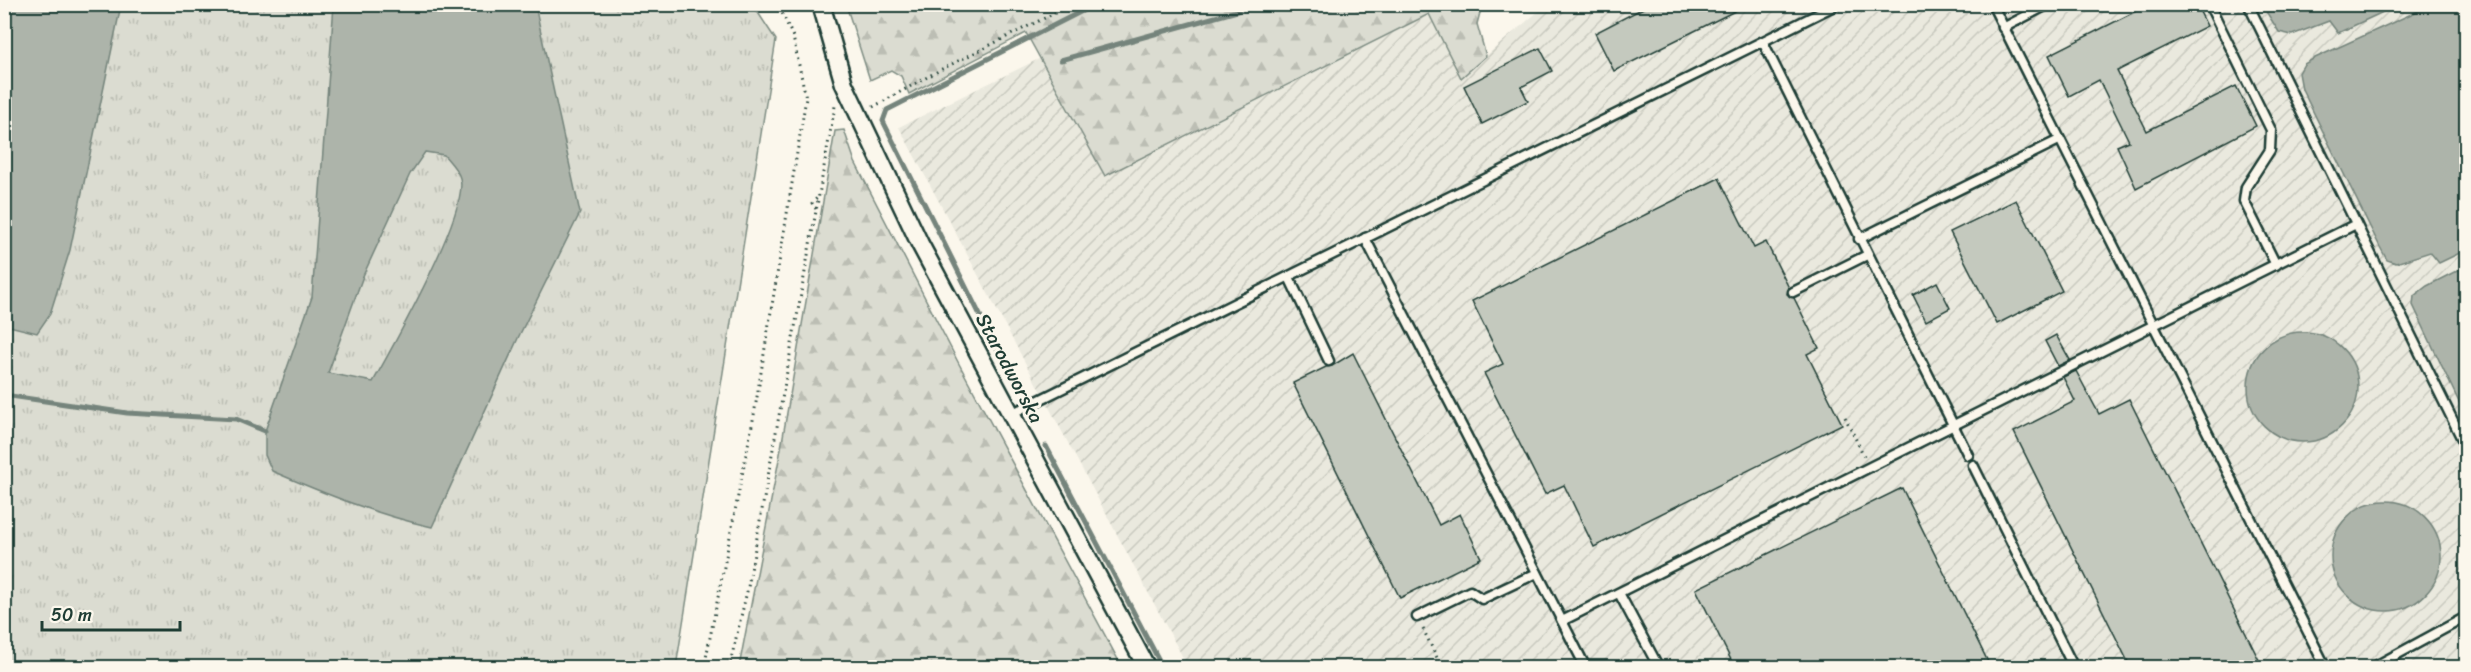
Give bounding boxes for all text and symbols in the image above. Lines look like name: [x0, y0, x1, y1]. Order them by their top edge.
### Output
street label: Starodworska: [966, 307, 1053, 430]
scale bar: [42, 594, 180, 632]
text: 50 m: [51, 599, 92, 631]

